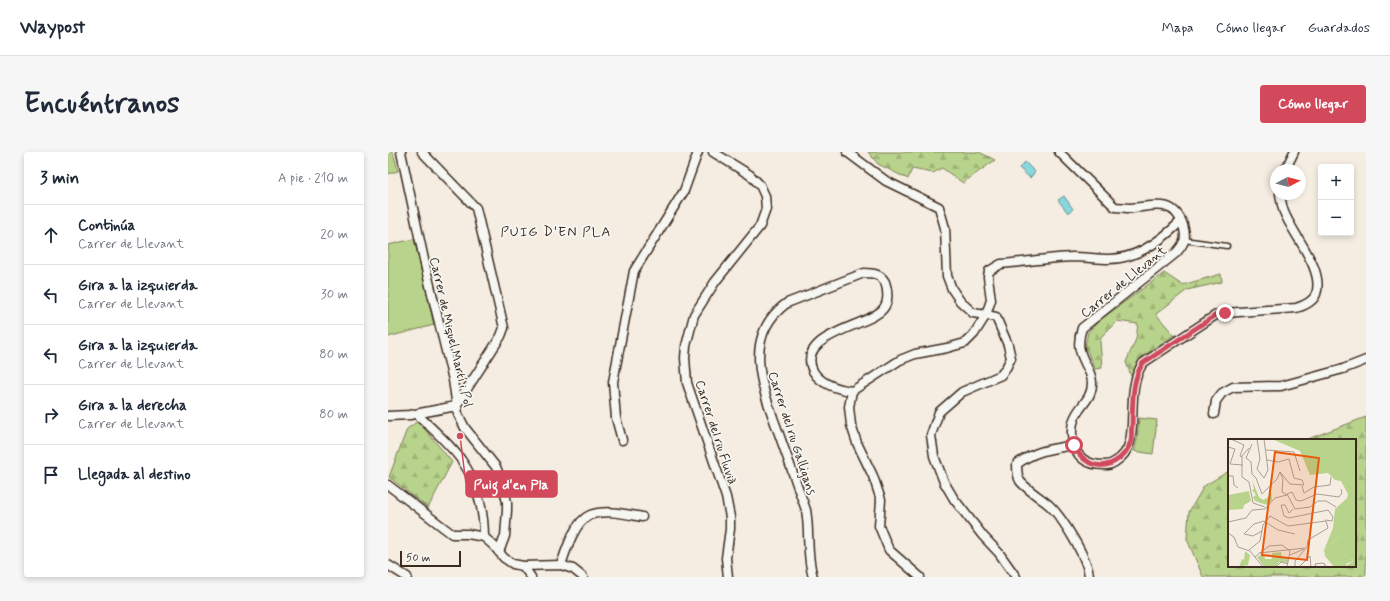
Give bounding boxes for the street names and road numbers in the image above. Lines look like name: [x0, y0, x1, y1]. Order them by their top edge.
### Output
street label: Carrer de Llevant: [1077, 242, 1171, 322]
street label: Carrer de Miquel Martí i Pol: [425, 256, 476, 409]
street label: Carrer del riu Galligans: [764, 370, 820, 497]
street label: Carrer del riu Fluvià: [691, 378, 740, 487]

